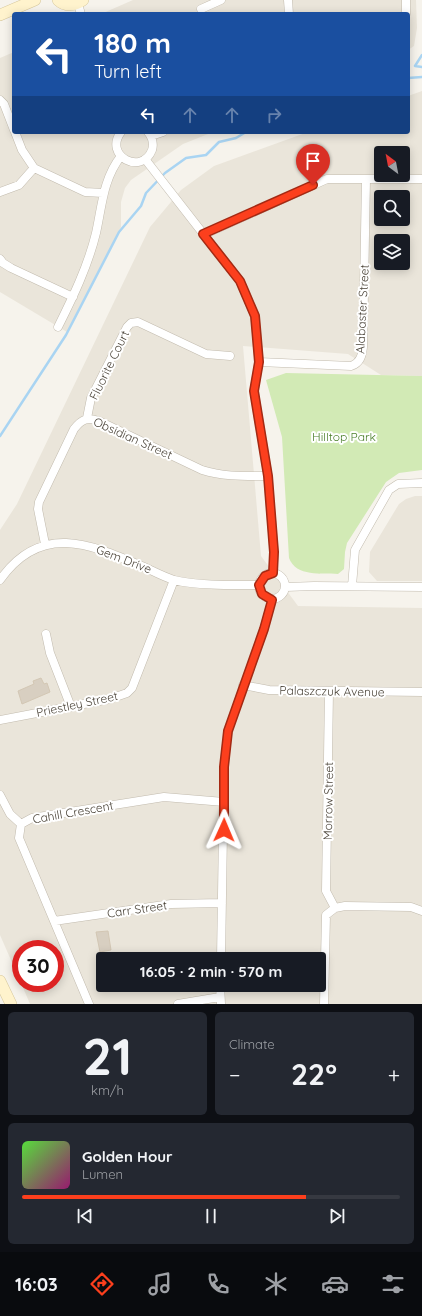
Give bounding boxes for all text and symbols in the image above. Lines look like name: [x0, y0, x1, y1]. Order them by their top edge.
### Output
text: 180 m: [94, 25, 171, 60]
icon: left: [28, 28, 80, 80]
text: Turn left: [94, 60, 162, 83]
icon: left: [137, 104, 159, 126]
icon: ahead: [179, 104, 201, 126]
icon: ahead: [221, 104, 243, 126]
icon: right: [263, 104, 285, 126]
pin: [296, 144, 330, 185]
north arrow: [374, 146, 410, 182]
map controls: [374, 146, 410, 270]
icon: arrive: [302, 150, 324, 172]
button: search: [374, 190, 410, 226]
button: layers: [374, 234, 410, 270]
street label: Alabaster Street: [352, 264, 372, 354]
street label: Fluorite Court: [86, 328, 132, 402]
street label: Obsidian Street: [91, 414, 175, 462]
park label: Hilltop Park: [312, 429, 376, 444]
street label: Gem Drive: [94, 542, 154, 577]
street label: Palaszczuk Avenue: [279, 683, 385, 699]
street label: Priestley Street: [35, 688, 119, 720]
street label: Morrow Street: [320, 762, 336, 840]
street label: Cahill Crescent: [31, 798, 115, 826]
position arrow: [203, 809, 245, 851]
street label: Carr Street: [106, 897, 168, 921]
speed limit sign: 30: [12, 940, 64, 992]
text: 16:05 · 2 min · 570 m: [140, 962, 282, 981]
text: 21: [83, 1023, 132, 1088]
text: Climate: [229, 1036, 275, 1052]
text: 22°: [291, 1055, 337, 1093]
text: −: [229, 1061, 240, 1089]
text: +: [388, 1061, 400, 1089]
text: km/h: [91, 1082, 124, 1098]
text: Golden Hour: [82, 1147, 173, 1166]
text: Lumen: [82, 1166, 123, 1182]
icon: previous: [74, 1205, 96, 1227]
icon: pause: [200, 1205, 222, 1227]
icon: next: [326, 1205, 348, 1227]
icon: directions: [88, 1270, 116, 1298]
icon: music: [146, 1270, 174, 1298]
icon: phone: [204, 1270, 232, 1298]
icon: climate: [262, 1270, 290, 1298]
icon: car: [321, 1270, 349, 1298]
icon: filters: [379, 1270, 407, 1298]
text: 16:03: [15, 1273, 58, 1296]

